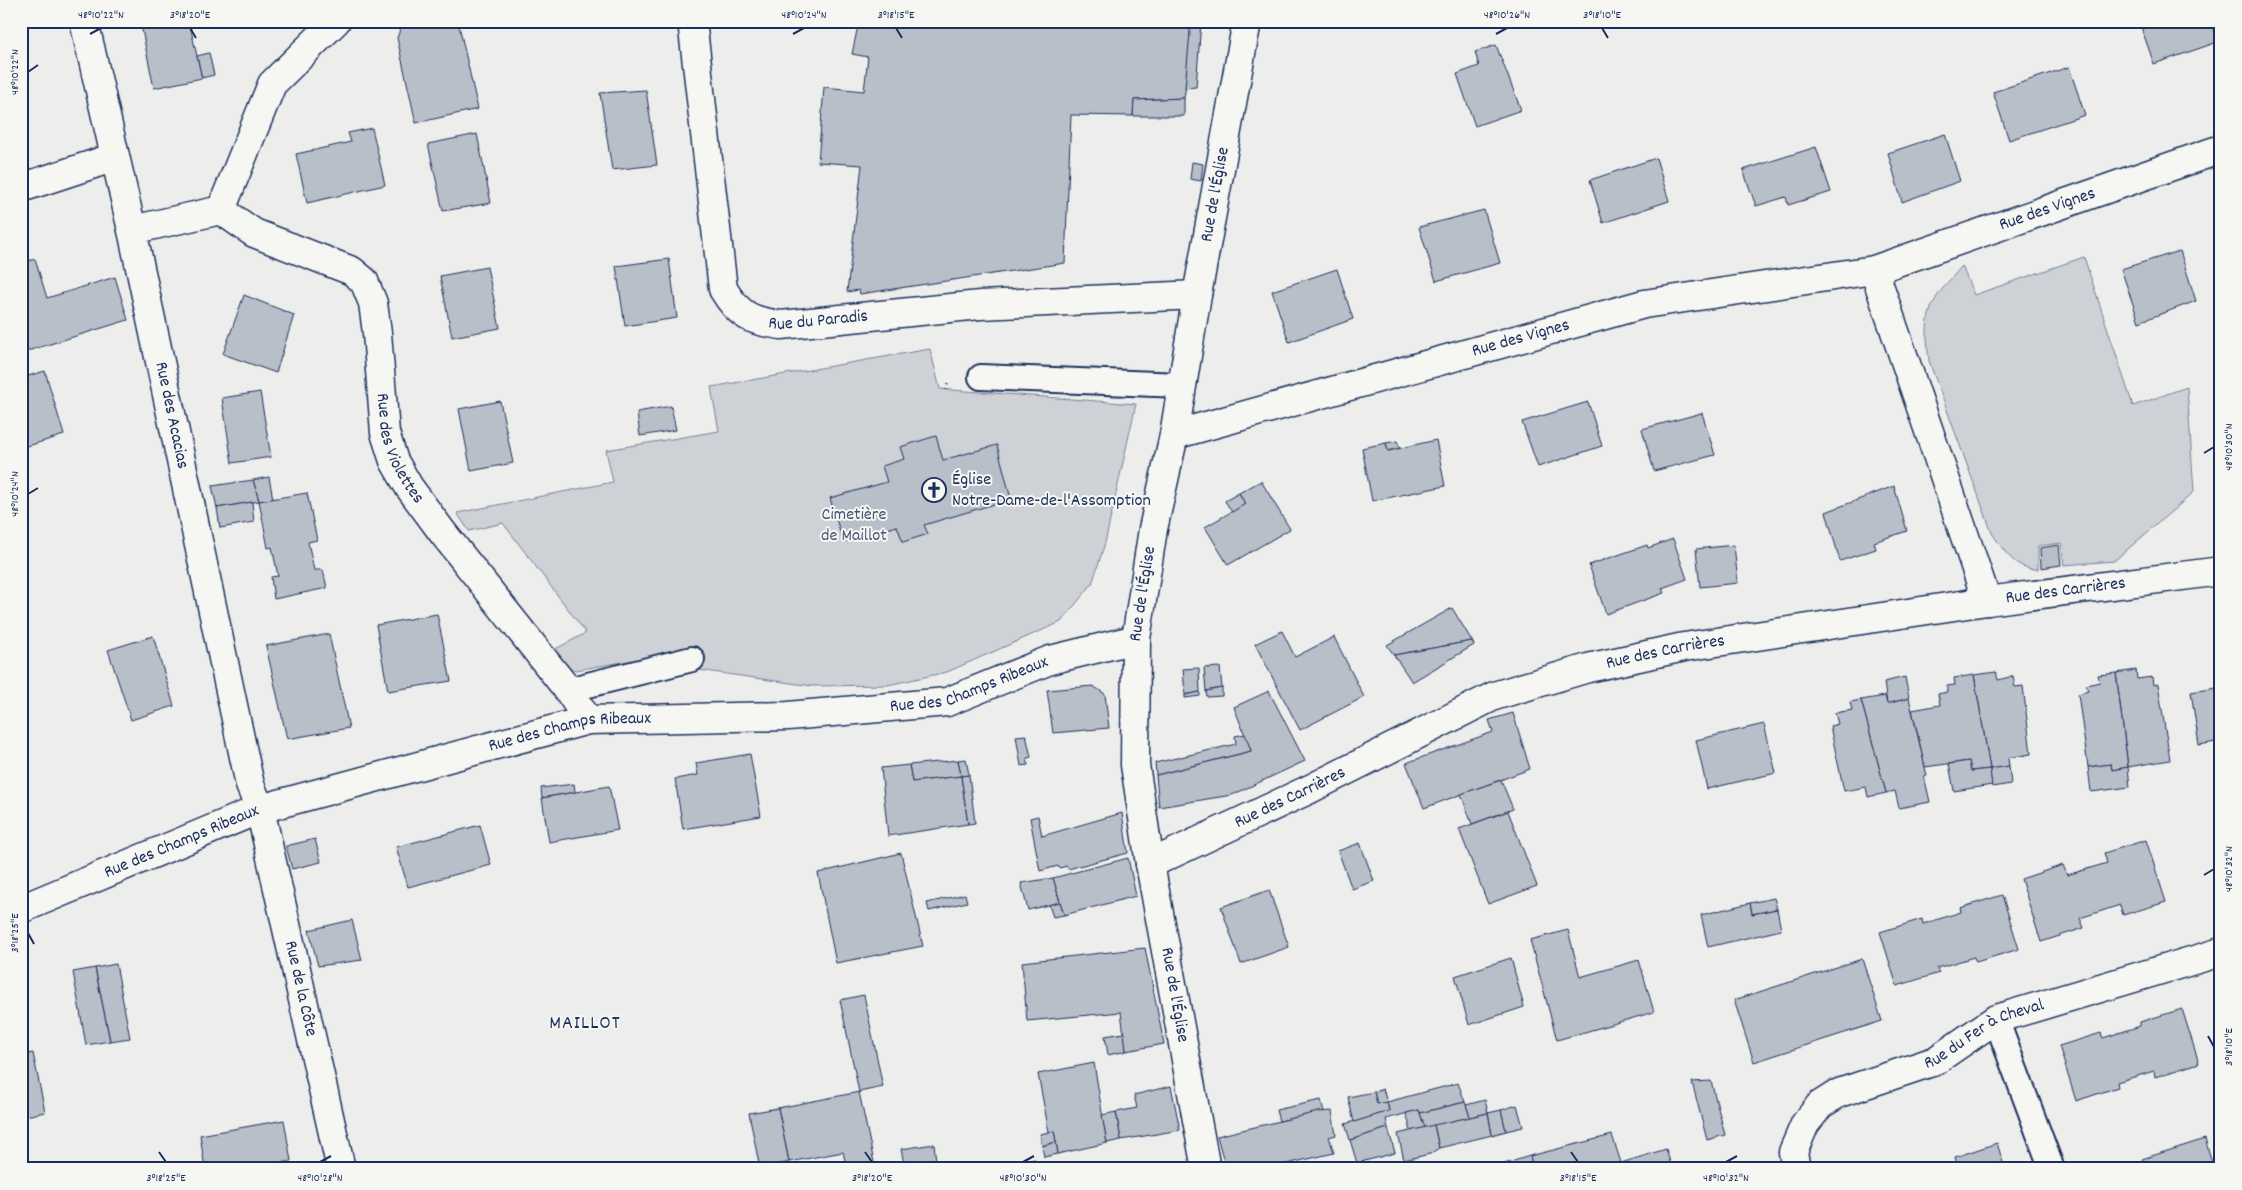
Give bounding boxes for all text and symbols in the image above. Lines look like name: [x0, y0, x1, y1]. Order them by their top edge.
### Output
text: 48°10'22"N: [78, 7, 124, 24]
text: 3°18'20"E: [170, 7, 211, 24]
text: 48°10'24"N: [781, 7, 827, 24]
text: 3°18'15"E: [878, 7, 915, 24]
text: 48°10'26"N: [1484, 7, 1530, 24]
text: 3°18'10"E: [1583, 7, 1621, 24]
text: 48°10'22"N: [7, 49, 24, 95]
street label: Rue de l'Église: [1194, 145, 1236, 244]
street label: Rue des Vignes: [1996, 181, 2099, 238]
street label: Rue du Paradis: [766, 304, 869, 338]
street label: Rue des Vignes: [1469, 313, 1572, 364]
street label: Rue des Acacias: [148, 360, 195, 471]
street label: Rue des Violettes: [369, 392, 430, 509]
text: 48°10'30"N: [2221, 423, 2238, 471]
place label: Église Notre-Dame-de-l'Assomption: [952, 468, 1151, 514]
text: 48°10'24"N: [7, 471, 24, 517]
church icon: Église Notre-Dame-de-l'Assomption: [921, 477, 947, 503]
park label: Cimetière de Maillot: [821, 503, 887, 549]
street label: Rue de l'Église: [1123, 544, 1163, 643]
street label: Rue des Carrières: [2004, 571, 2127, 611]
street label: Rue des Carrières: [1604, 628, 1727, 676]
street label: Rue des Champs Ribeaux: [889, 649, 1052, 719]
street label: Rue des Champs Ribeaux: [486, 706, 651, 759]
street label: Rue des Carrières: [1230, 760, 1350, 835]
street label: Rue des Champs Ribeaux: [100, 798, 263, 885]
text: 48°10'32"N: [2221, 846, 2238, 892]
text: 3°18'25"E: [7, 913, 24, 953]
street label: Rue de la Côte: [278, 938, 323, 1039]
street label: Rue de l'Église: [1153, 946, 1195, 1045]
street label: Rue du Fer à Cheval: [1921, 993, 2048, 1076]
district label: MAILLOT: [549, 1010, 621, 1038]
text: 3°18'10"E: [2221, 1028, 2238, 1066]
text: 3°18'25"E: [146, 1170, 186, 1187]
text: 48°10'28"N: [297, 1170, 343, 1187]
text: 3°18'20"E: [852, 1170, 893, 1187]
text: 48°10'30"N: [999, 1170, 1047, 1187]
text: 3°18'15"E: [1560, 1170, 1597, 1187]
text: 48°10'32"N: [1703, 1170, 1749, 1187]

